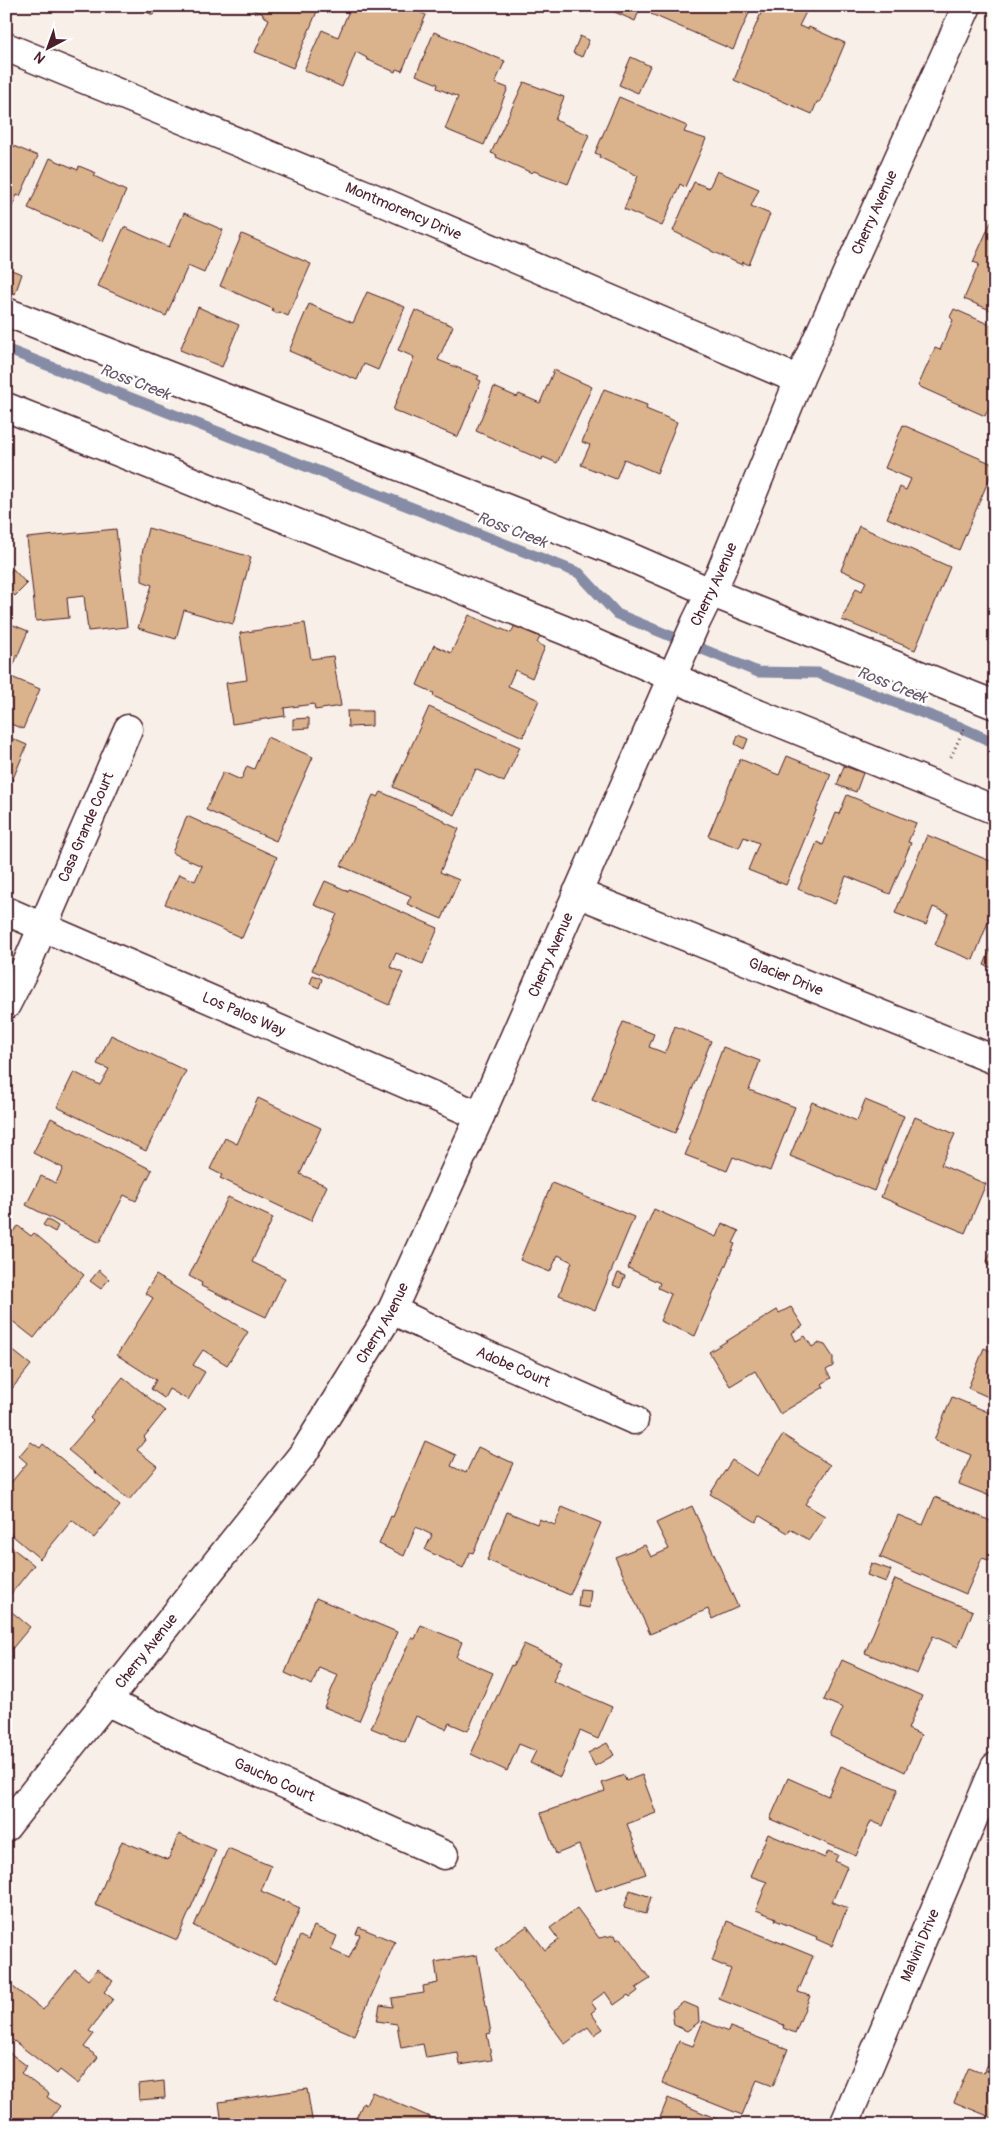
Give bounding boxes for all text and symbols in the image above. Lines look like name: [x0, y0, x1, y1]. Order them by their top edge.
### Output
north arrow: [22, 22, 72, 72]
text: N: [31, 48, 49, 67]
street label: Cherry Avenue: [847, 167, 902, 258]
street label: Montmorency Drive: [343, 178, 465, 244]
water label: Ross Creek: [97, 360, 174, 405]
water label: Ross Creek: [474, 508, 551, 553]
street label: Cherry Avenue: [686, 539, 741, 629]
water label: Ross Creek: [854, 662, 931, 709]
street label: Casa Grande Court: [54, 768, 118, 885]
street label: Cherry Avenue: [524, 909, 577, 1000]
street label: Glacier Drive: [746, 953, 827, 1000]
street label: Los Palos Way: [199, 987, 289, 1040]
street label: Cherry Avenue: [352, 1279, 413, 1367]
street label: Adobe Court: [473, 1342, 554, 1392]
street label: Cherry Avenue: [111, 1609, 182, 1692]
street label: Gaucho Court: [231, 1753, 319, 1806]
street label: Malvini Drive: [896, 1906, 944, 1985]

